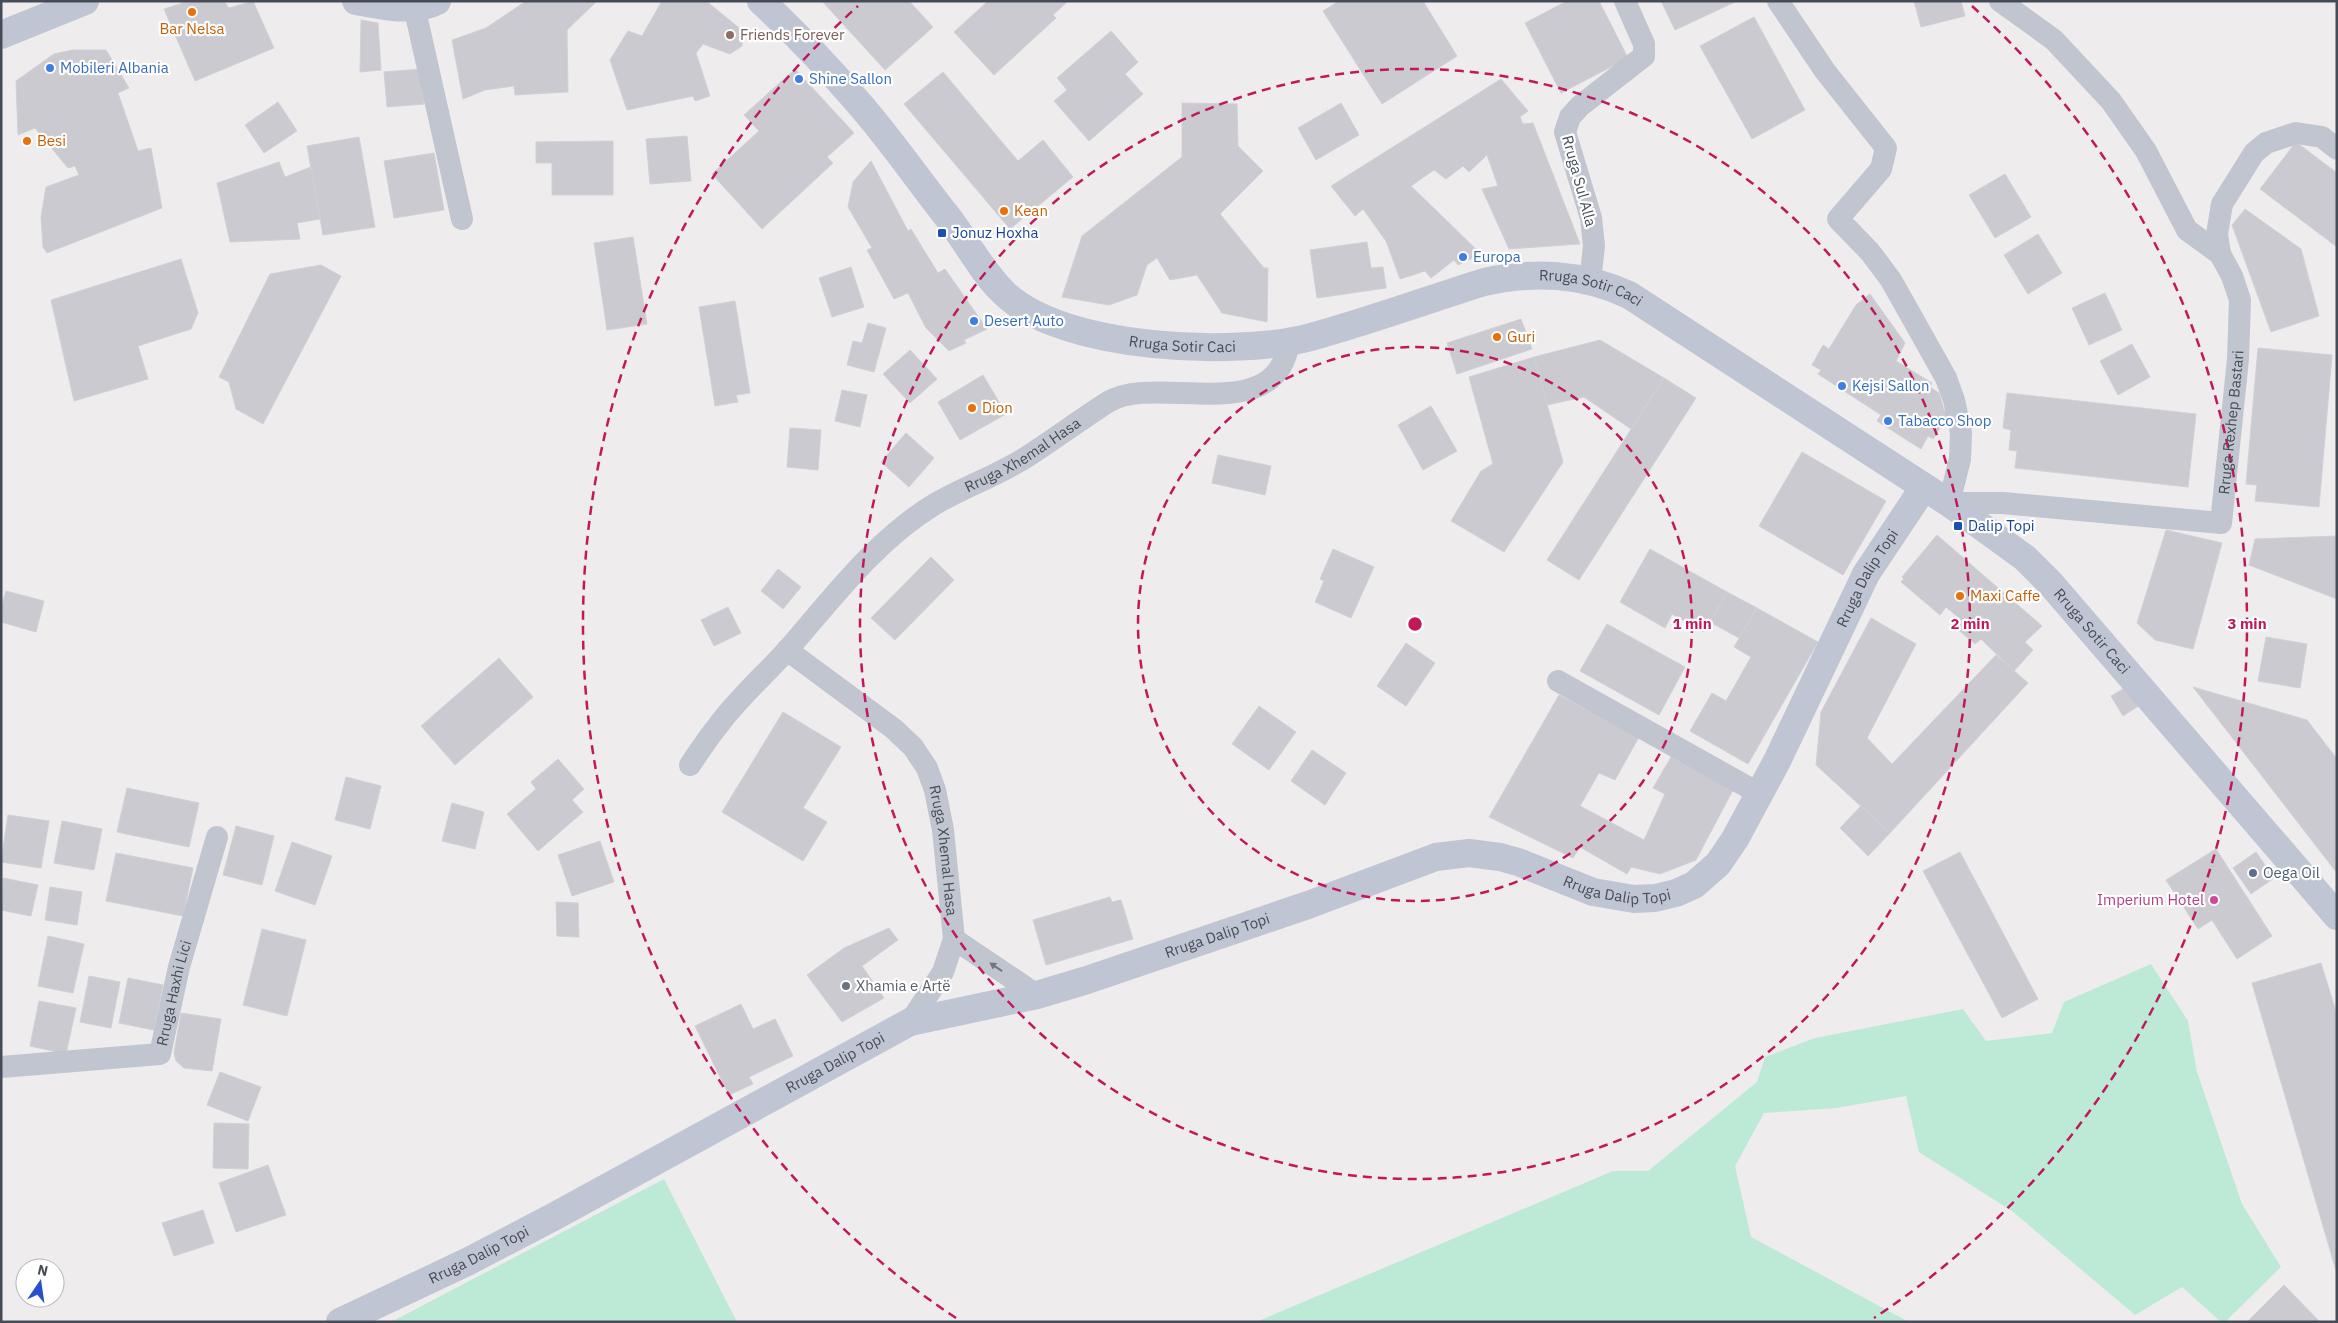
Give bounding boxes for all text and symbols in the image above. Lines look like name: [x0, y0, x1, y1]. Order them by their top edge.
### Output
marker: Bar Nelsa: [186, 6, 198, 18]
place label: Bar Nelsa: [159, 19, 225, 38]
place label: Friends Forever: [740, 25, 845, 44]
marker: Friends Forever: [724, 29, 736, 41]
place label: Mobileri Albania: [60, 58, 169, 77]
marker: Mobileri Albania: [44, 62, 56, 74]
place label: Shine Sallon: [809, 69, 892, 88]
marker: Shine Sallon: [793, 73, 805, 85]
place label: Besi: [37, 131, 66, 150]
street label: Rruga Sul Alla: [1558, 133, 1601, 229]
marker: Besi: [21, 135, 33, 147]
place label: Kean: [1014, 201, 1048, 220]
marker: Kean: [998, 205, 1010, 217]
place label: Jonuz Hoxha: [952, 223, 1039, 242]
marker: Jonuz Hoxha: [936, 227, 948, 239]
place label: Europa: [1473, 247, 1521, 266]
marker: Europa: [1457, 251, 1469, 263]
street label: Rruga Sotir Caci: [1539, 265, 1646, 310]
place label: Desert Auto: [984, 311, 1064, 330]
marker: Desert Auto: [968, 315, 980, 327]
place label: Guri: [1507, 327, 1535, 346]
street label: Rruga Sotir Caci: [1128, 331, 1236, 356]
marker: Guri: [1491, 331, 1503, 343]
street label: Rruga Rexhep Bastari: [2214, 350, 2247, 495]
place label: Kejsi Sallon: [1852, 376, 1929, 395]
marker: Kejsi Sallon: [1836, 380, 1848, 392]
place label: Dion: [982, 398, 1013, 417]
marker: Dion: [966, 402, 978, 414]
place label: Tabacco Shop: [1898, 411, 1991, 430]
street label: Rruga Xhemal Hasa: [961, 413, 1084, 496]
marker: Tabacco Shop: [1882, 415, 1894, 427]
place label: Dalip Topi: [1968, 516, 2035, 535]
marker: Dalip Topi: [1952, 520, 1964, 532]
street label: Rruga Dalip Topi: [1832, 525, 1902, 630]
street label: Rruga Sotir Caci: [2050, 584, 2134, 678]
place label: Maxi Caffe: [1970, 586, 2040, 605]
marker: Maxi Caffe: [1954, 590, 1966, 602]
text: 1 min: [1672, 614, 1712, 633]
text: 2 min: [1950, 614, 1990, 633]
text: 3 min: [2227, 614, 2267, 633]
centre of rings: [1406, 615, 1424, 633]
street label: Rruga Xhemal Hasa: [925, 783, 962, 917]
place label: Oega Oil: [2263, 863, 2320, 882]
marker: Oega Oil: [2247, 867, 2259, 879]
street label: Rruga Dalip Topi: [1561, 871, 1673, 908]
place label: Imperium Hotel: [2097, 890, 2204, 909]
marker: Imperium Hotel: [2208, 894, 2220, 906]
street label: Rruga Dalip Topi: [1162, 909, 1272, 962]
street label: Rruga Haxhi Lici: [152, 938, 195, 1048]
one-way arrow: [990, 963, 1003, 972]
place label: Xhamia e Artë: [856, 976, 951, 995]
marker: Xhamia e Artë: [840, 980, 852, 992]
street label: Rruga Dalip Topi: [782, 1028, 888, 1097]
street label: Rruga Dalip Topi: [425, 1221, 532, 1288]
north arrow: [15, 1258, 65, 1308]
text: N: [36, 1260, 50, 1280]

